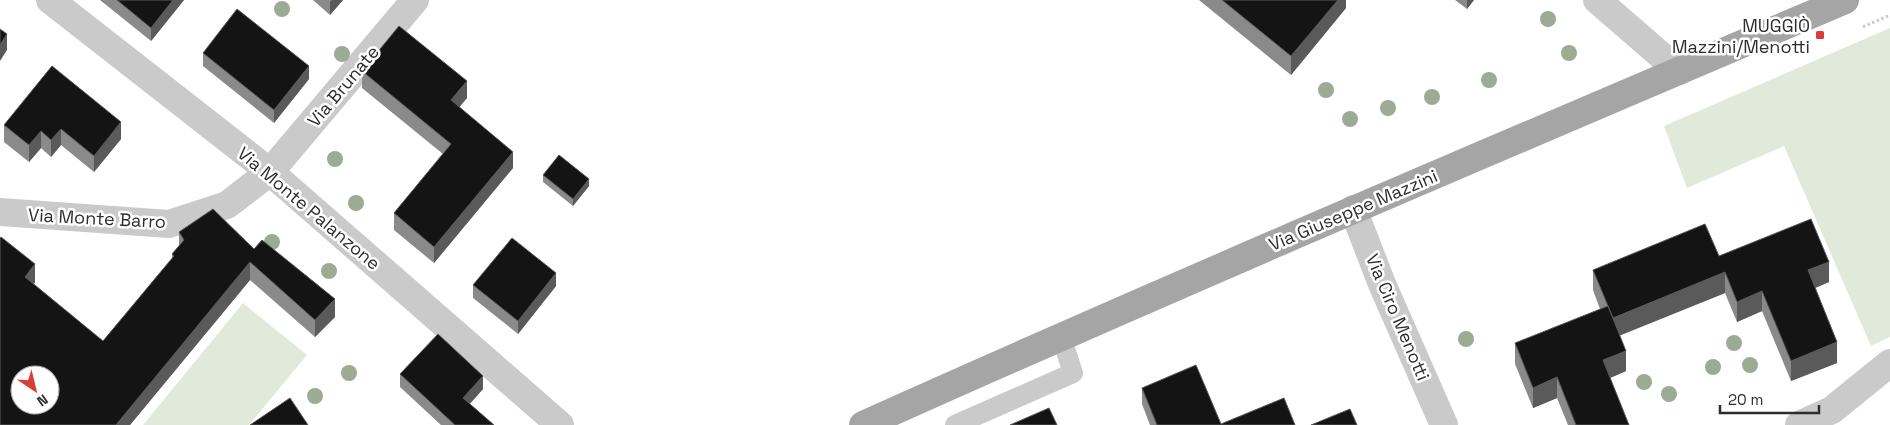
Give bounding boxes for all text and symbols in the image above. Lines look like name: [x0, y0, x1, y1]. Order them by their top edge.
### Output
place label: MUGGIÒ Mazzini/Menotti: [1672, 14, 1810, 58]
marker: MUGGIÒ Mazzini/Menotti: [1814, 29, 1826, 41]
street label: Via Brunate: [302, 40, 384, 132]
street label: Via Monte Palanzone: [233, 141, 385, 275]
street label: Via Giuseppe Mazzini: [1265, 164, 1441, 256]
street label: Via Monte Barro: [28, 203, 166, 233]
street label: Via Ciro Menotti: [1361, 250, 1435, 384]
north arrow: [10, 365, 60, 415]
scale bar: [1720, 382, 1819, 414]
text: 20 m: [1728, 390, 1763, 409]
text: N: [33, 391, 51, 411]

